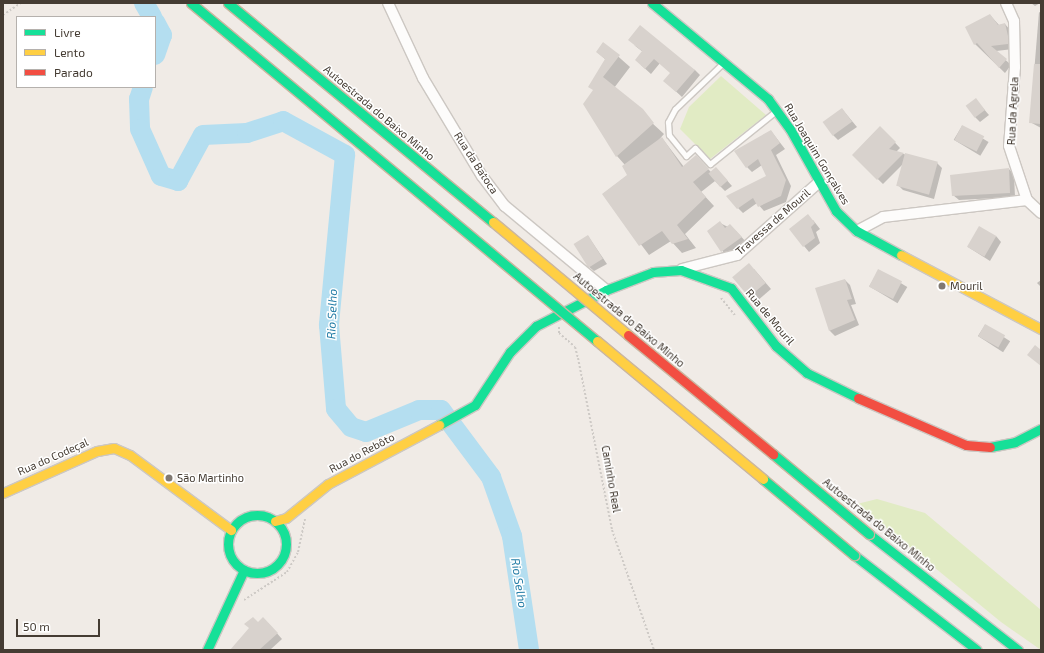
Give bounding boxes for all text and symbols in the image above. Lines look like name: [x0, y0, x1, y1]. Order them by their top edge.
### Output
legend: [16, 16, 156, 88]
text: Livre: [54, 25, 81, 39]
text: Lento: [54, 45, 85, 59]
street label: Autoestrada do Baixo Minho: [321, 63, 437, 163]
text: Parado: [54, 65, 93, 79]
street label: Rua da Agrela: [1005, 76, 1021, 146]
street label: Rua Joaquim Gonçalves: [781, 101, 853, 207]
street label: Rua da Batoca: [451, 130, 501, 196]
street label: Travessa de Mouril: [733, 186, 813, 258]
street label: Autoestrada do Baixo Minho: [571, 270, 687, 370]
place label: Mouril: [950, 279, 983, 293]
marker: Mouril: [937, 281, 947, 291]
street label: Rua de Mouril: [743, 286, 797, 348]
water label: Rio Selho: [324, 289, 340, 339]
street label: Rua do Rebôto: [327, 430, 397, 476]
street label: Rua do Codeçal: [16, 436, 90, 478]
street label: Caminho Real: [599, 444, 623, 514]
place label: São Martinho: [177, 471, 244, 485]
marker: São Martinho: [164, 473, 174, 483]
street label: Autoestrada do Baixo Minho: [820, 476, 938, 574]
water label: Rio Selho: [508, 557, 530, 609]
scale bar: [18, 611, 102, 637]
text: 50 m: [23, 619, 50, 633]

